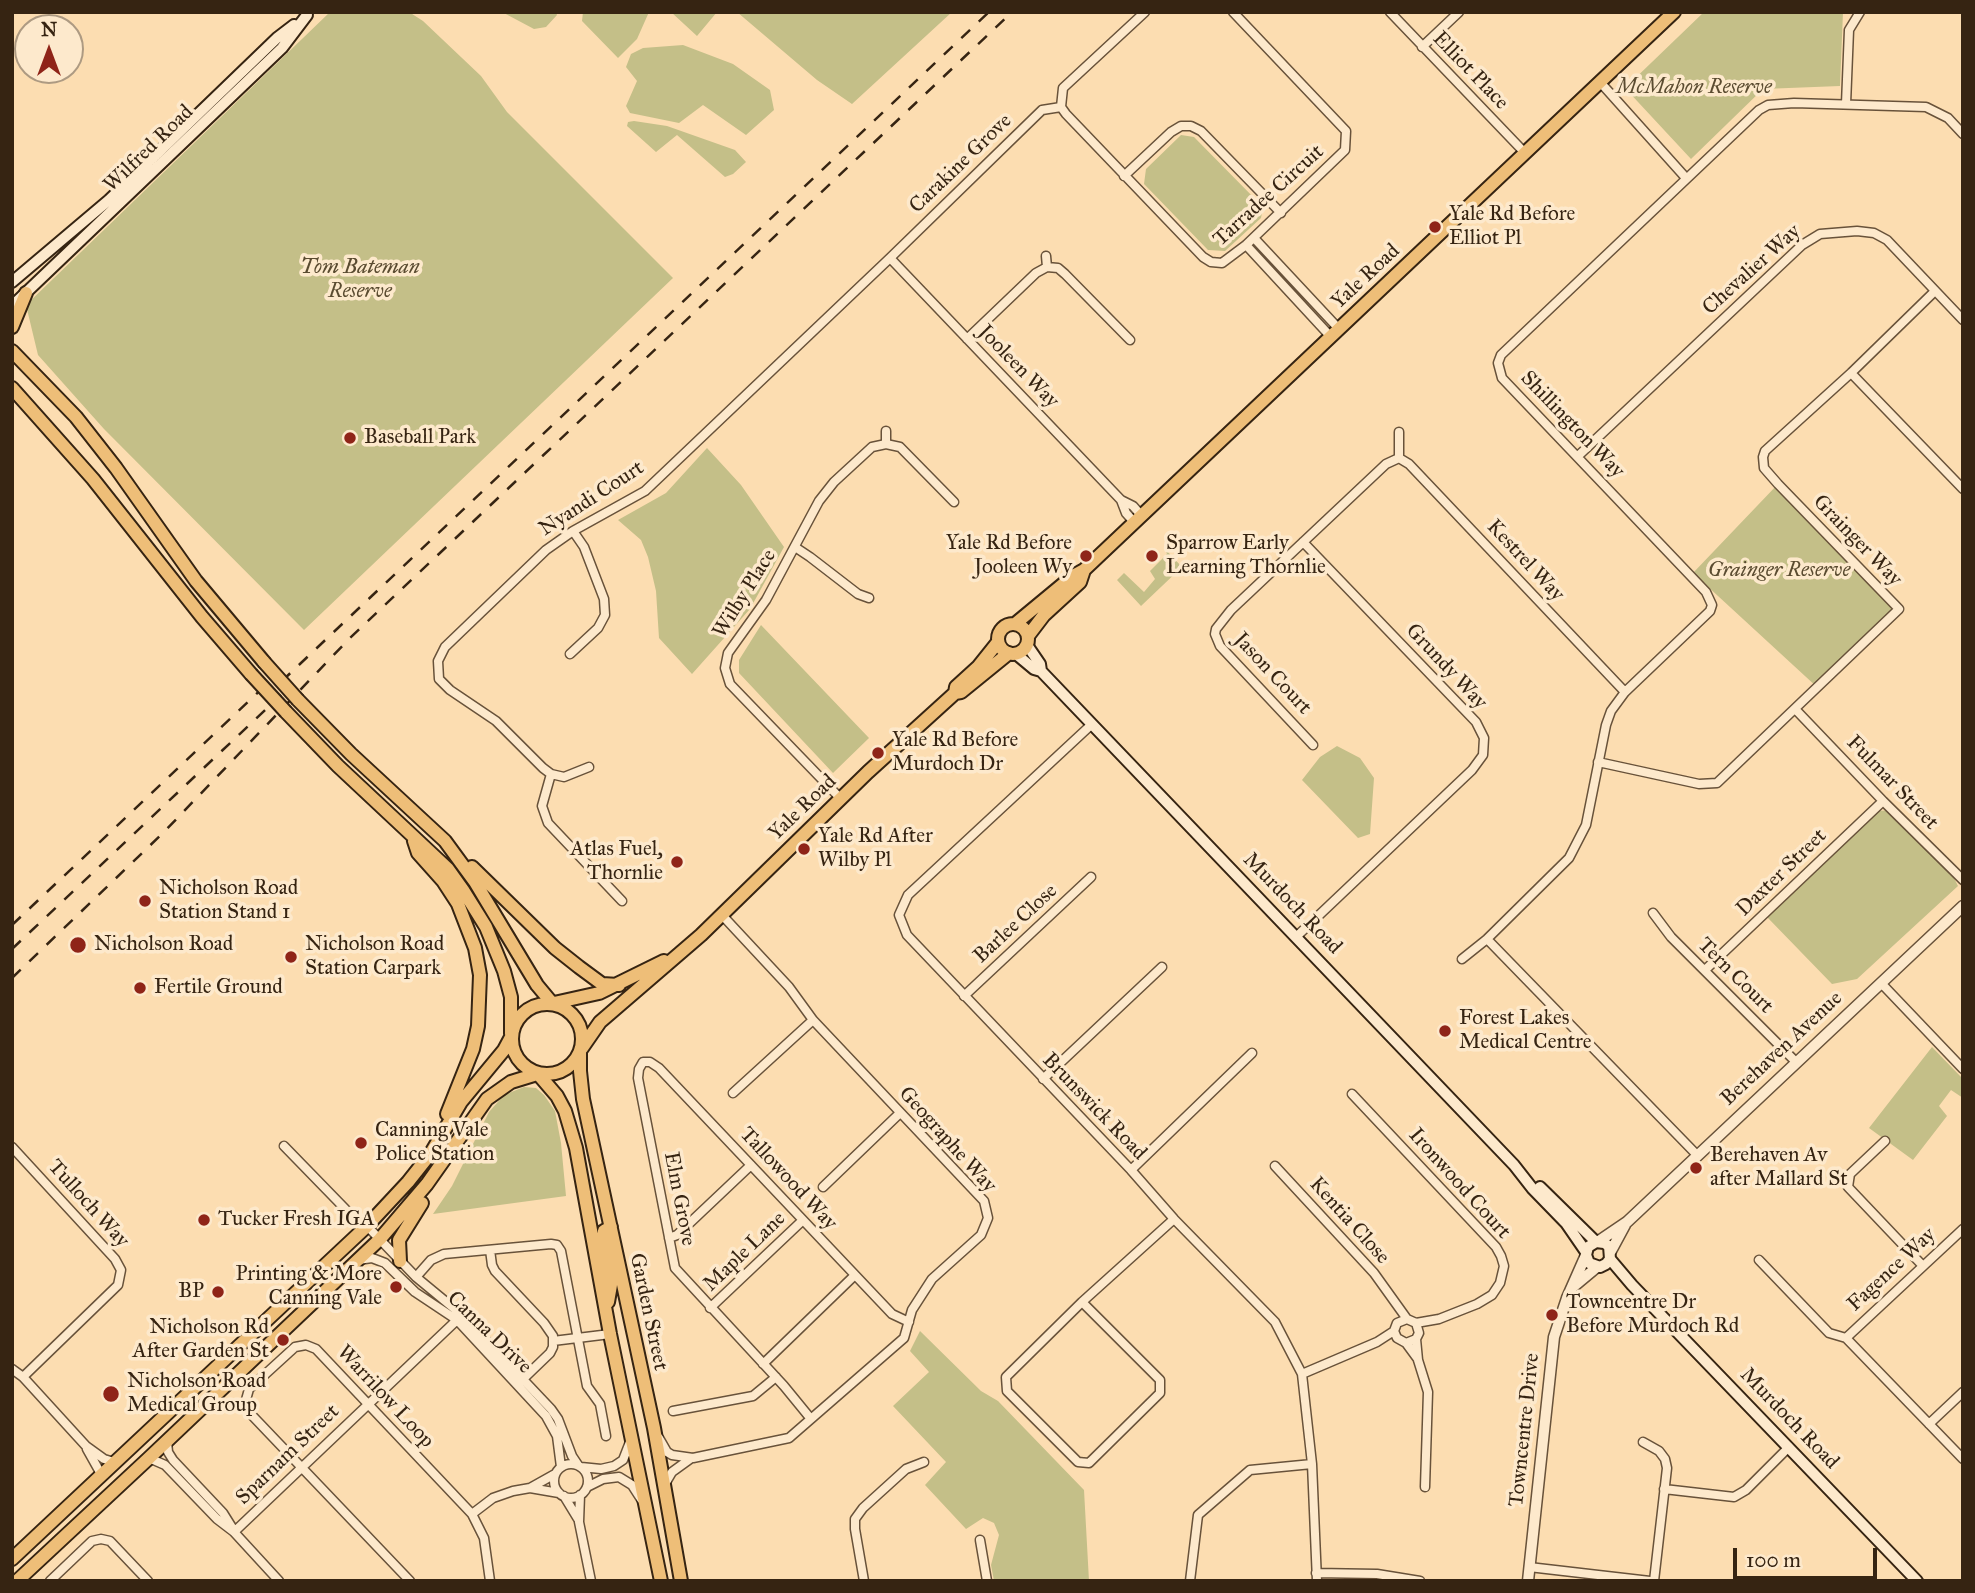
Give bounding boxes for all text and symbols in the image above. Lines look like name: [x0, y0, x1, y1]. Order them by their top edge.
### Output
north arrow: [14, 14, 84, 84]
text: N: [41, 18, 57, 41]
street label: Elliot Place: [1427, 27, 1513, 115]
park label: McMahon Reserve: [1616, 75, 1772, 101]
street label: Wilfred Road: [99, 100, 199, 198]
street label: Carakine Grove: [905, 109, 1017, 219]
street label: Tarradee Circuit: [1208, 140, 1330, 252]
place label: Yale Rd Before Elliot Pl: [1449, 202, 1575, 252]
marker: Yale Rd Before Elliot Pl: [1427, 219, 1443, 235]
street label: Chevalier Way: [1698, 219, 1806, 321]
street label: Yale Road: [1327, 239, 1405, 315]
park label: Tom Bateman Reserve: [300, 255, 420, 305]
street label: Jooleen Way: [972, 320, 1064, 414]
street label: Shillington Way: [1515, 366, 1629, 484]
place label: Baseball Park: [364, 425, 476, 451]
marker: Baseball Park: [342, 430, 358, 446]
street label: Nyandi Court: [535, 456, 649, 542]
street label: Grainger Way: [1807, 490, 1907, 592]
street label: Kestrel Way: [1481, 515, 1569, 607]
place label: Yale Rd Before Jooleen Wy: [946, 531, 1072, 581]
place label: Sparrow Early Learning Thornlie: [1166, 531, 1326, 581]
street label: Wilby Place: [708, 545, 782, 643]
marker: Yale Rd Before Jooleen Wy: [1078, 548, 1094, 564]
marker: Sparrow Early Learning Thornlie: [1144, 548, 1160, 564]
park label: Grainger Reserve: [1708, 558, 1850, 584]
street label: Grundy Way: [1400, 619, 1492, 715]
street label: Jason Court: [1228, 628, 1316, 720]
place label: Yale Rd Before Murdoch Dr: [892, 728, 1018, 778]
street label: Fulmar Street: [1841, 731, 1943, 835]
marker: Yale Rd Before Murdoch Dr: [870, 745, 886, 761]
street label: Yale Road: [764, 770, 842, 846]
place label: Yale Rd After Wilby Pl: [818, 824, 933, 874]
street label: Daxter Street: [1732, 824, 1832, 922]
place label: Atlas Fuel, Thornlie: [570, 837, 663, 887]
marker: Yale Rd After Wilby Pl: [796, 841, 812, 857]
street label: Murdoch Road: [1237, 848, 1347, 960]
marker: Atlas Fuel, Thornlie: [669, 854, 685, 870]
place label: Nicholson Road Station Stand 1: [159, 876, 298, 926]
street label: Barlee Close: [969, 879, 1063, 969]
marker: Nicholson Road Station Stand 1: [137, 893, 153, 909]
place label: Nicholson Road: [94, 932, 233, 958]
place label: Nicholson Road Station Carpark: [305, 932, 444, 982]
street label: Tern Court: [1692, 933, 1778, 1019]
marker: Nicholson Road: [68, 935, 88, 955]
marker: Nicholson Road Station Carpark: [283, 949, 299, 965]
place label: Fertile Ground: [154, 975, 283, 1001]
marker: Fertile Ground: [132, 980, 148, 996]
street label: Berehaven Avenue: [1716, 986, 1848, 1112]
place label: Forest Lakes Medical Centre: [1459, 1006, 1592, 1056]
marker: Forest Lakes Medical Centre: [1437, 1023, 1453, 1039]
street label: Brunswick Road: [1037, 1048, 1151, 1166]
street label: Geographe Way: [893, 1082, 1001, 1198]
place label: Canning Vale Police Station: [375, 1118, 494, 1168]
street label: Tallowood Way: [734, 1122, 842, 1236]
street label: Ironwood Court: [1403, 1123, 1515, 1245]
marker: Canning Vale Police Station: [353, 1135, 369, 1151]
place label: Berehaven Av after Mallard St: [1710, 1143, 1848, 1193]
street label: Elm Grove: [658, 1150, 700, 1248]
street label: Tulloch Way: [42, 1155, 134, 1253]
marker: Berehaven Av after Mallard St: [1688, 1160, 1704, 1176]
street label: Kentia Close: [1303, 1172, 1395, 1270]
place label: Tucker Fresh IGA: [218, 1207, 375, 1233]
street label: Maple Lane: [699, 1207, 791, 1297]
marker: Tucker Fresh IGA: [196, 1212, 212, 1228]
street label: Fagence Way: [1843, 1223, 1941, 1317]
street label: Garden Street: [623, 1251, 673, 1373]
place label: Printing & More Canning Vale: [235, 1262, 382, 1312]
place label: BP: [178, 1279, 204, 1305]
marker: Printing & More Canning Vale: [388, 1279, 404, 1295]
marker: BP: [210, 1284, 226, 1300]
street label: Canna Drive: [441, 1286, 537, 1380]
place label: Towncentre Dr Before Murdoch Rd: [1566, 1290, 1739, 1340]
marker: Towncentre Dr Before Murdoch Rd: [1544, 1307, 1560, 1323]
place label: Nicholson Rd After Garden St: [133, 1315, 269, 1365]
marker: Nicholson Rd After Garden St: [275, 1332, 291, 1348]
street label: Warrilow Loop: [331, 1340, 439, 1454]
street label: Towncentre Drive: [1504, 1352, 1546, 1508]
street label: Murdoch Road: [1734, 1363, 1844, 1475]
place label: Nicholson Road Medical Group: [127, 1369, 266, 1419]
marker: Nicholson Road Medical Group: [101, 1384, 121, 1404]
street label: Sparnam Street: [231, 1399, 345, 1511]
scale bar: [1737, 1534, 1881, 1578]
text: 100 m: [1746, 1547, 1801, 1573]

